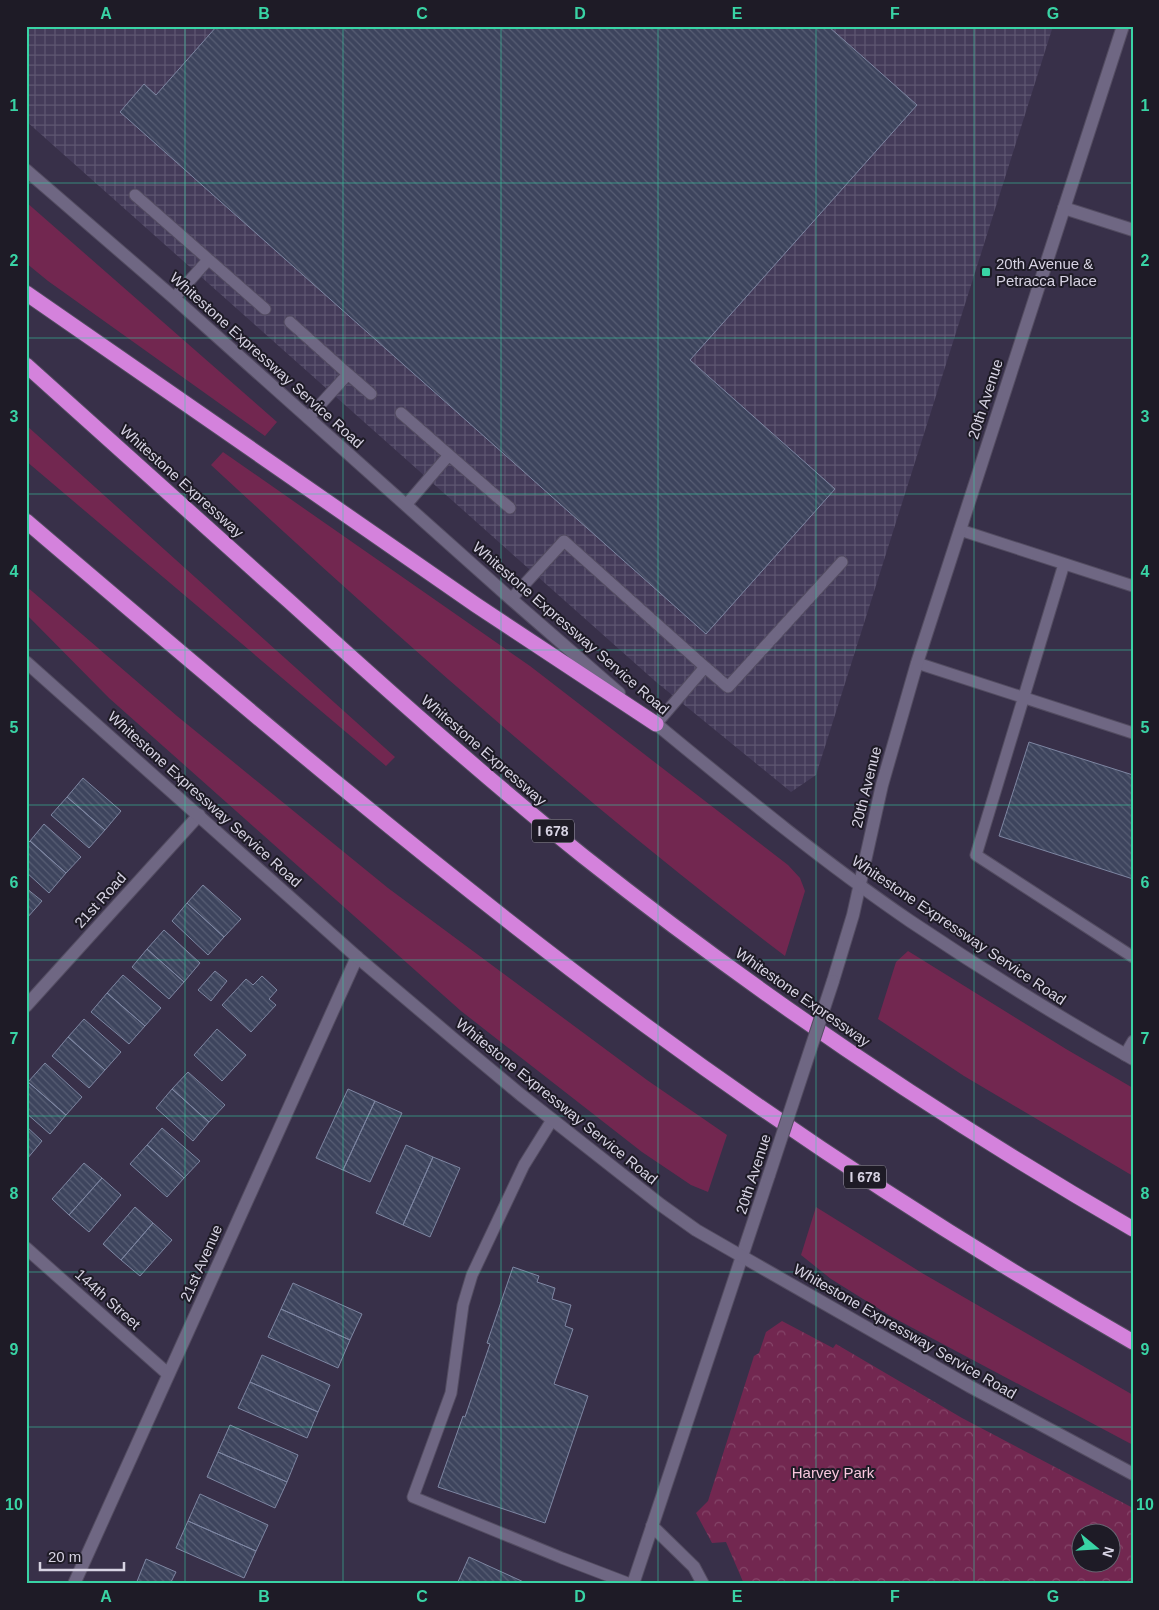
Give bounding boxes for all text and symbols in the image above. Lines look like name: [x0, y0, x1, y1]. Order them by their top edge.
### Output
text: A: [100, 5, 112, 22]
text: B: [258, 5, 270, 22]
text: C: [416, 5, 428, 22]
text: D: [574, 5, 586, 22]
text: E: [732, 5, 743, 22]
text: F: [890, 5, 900, 22]
text: G: [1047, 5, 1059, 22]
text: 1: [10, 97, 19, 114]
text: 1: [1141, 97, 1150, 114]
text: 2: [10, 252, 19, 269]
text: 2: [1141, 252, 1150, 269]
place label: 20th Avenue & Petracca Place: [996, 255, 1097, 289]
marker: 20th Avenue & Petracca Place: [980, 266, 992, 278]
street label: Whitestone Expressway Service Road: [167, 269, 367, 451]
street label: 20th Avenue: [964, 357, 1006, 441]
text: 3: [10, 408, 19, 425]
text: 3: [1141, 408, 1150, 425]
street label: Whitestone Expressway: [117, 421, 248, 541]
street label: Whitestone Expressway Service Road: [469, 538, 673, 718]
text: 4: [10, 563, 19, 580]
text: 4: [1141, 563, 1150, 580]
street label: Whitestone Expressway: [418, 691, 550, 809]
street label: Whitestone Expressway Service Road: [105, 708, 305, 890]
text: 5: [10, 719, 19, 736]
text: 5: [1141, 719, 1150, 736]
street label: 20th Avenue: [848, 745, 884, 829]
road number: I 678: [532, 819, 574, 842]
street label: Whitestone Expressway Service Road: [849, 852, 1069, 1008]
street label: 21st Road: [71, 869, 129, 931]
text: 6: [10, 874, 19, 891]
text: 6: [1141, 874, 1150, 891]
street label: Whitestone Expressway: [733, 944, 874, 1050]
street label: Whitestone Expressway Service Road: [453, 1014, 661, 1188]
text: 7: [10, 1030, 19, 1047]
text: 7: [1141, 1030, 1150, 1047]
street label: 20th Avenue: [732, 1132, 774, 1216]
road number: I 678: [844, 1166, 886, 1188]
text: 8: [10, 1185, 19, 1202]
text: 8: [1141, 1185, 1150, 1202]
street label: 21st Avenue: [176, 1222, 226, 1304]
street label: Whitestone Expressway Service Road: [791, 1260, 1019, 1402]
street label: 144th Street: [72, 1265, 145, 1333]
text: 9: [10, 1341, 19, 1358]
text: 9: [1141, 1341, 1150, 1358]
park label: Harvey Park: [792, 1464, 875, 1481]
text: 10: [5, 1496, 23, 1513]
text: 10: [1136, 1496, 1154, 1513]
north arrow: [1072, 1522, 1122, 1572]
scale bar: [40, 1540, 124, 1572]
text: N: [1099, 1545, 1118, 1559]
text: 20 m: [48, 1548, 81, 1565]
text: A: [100, 1588, 112, 1605]
text: B: [258, 1588, 270, 1605]
text: C: [416, 1588, 428, 1605]
text: D: [574, 1588, 586, 1605]
text: E: [732, 1588, 743, 1605]
text: F: [890, 1588, 900, 1605]
text: G: [1047, 1588, 1059, 1605]

